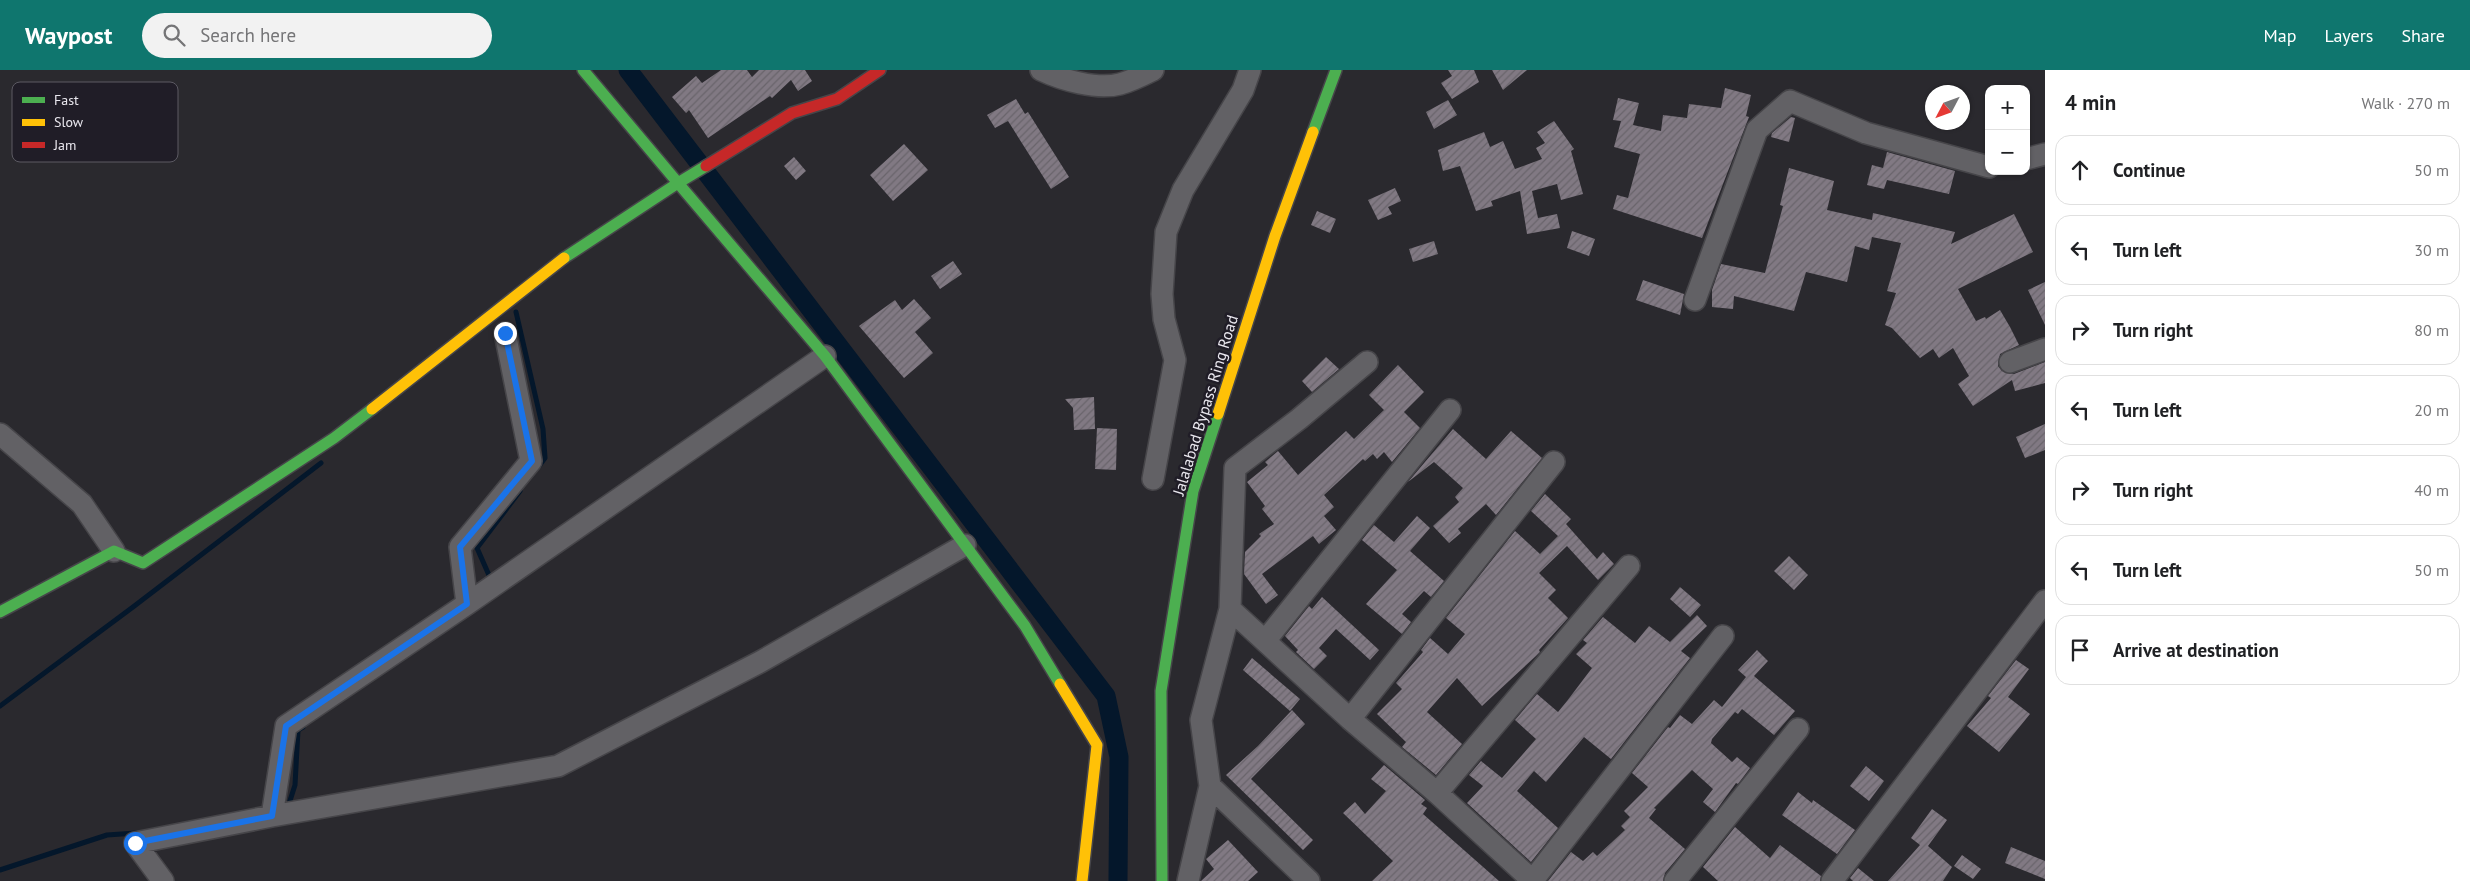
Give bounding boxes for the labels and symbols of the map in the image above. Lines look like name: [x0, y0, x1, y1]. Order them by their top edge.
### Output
legend: [12, 82, 178, 162]
north arrow: [1925, 85, 1970, 130]
text: Fast: [54, 91, 79, 109]
text: Slow: [54, 113, 84, 131]
text: Jam: [53, 136, 76, 154]
street label: Jalalabad Bypass Ring Road: [1168, 312, 1242, 499]
route end: [494, 322, 517, 345]
route start: [124, 832, 147, 855]

